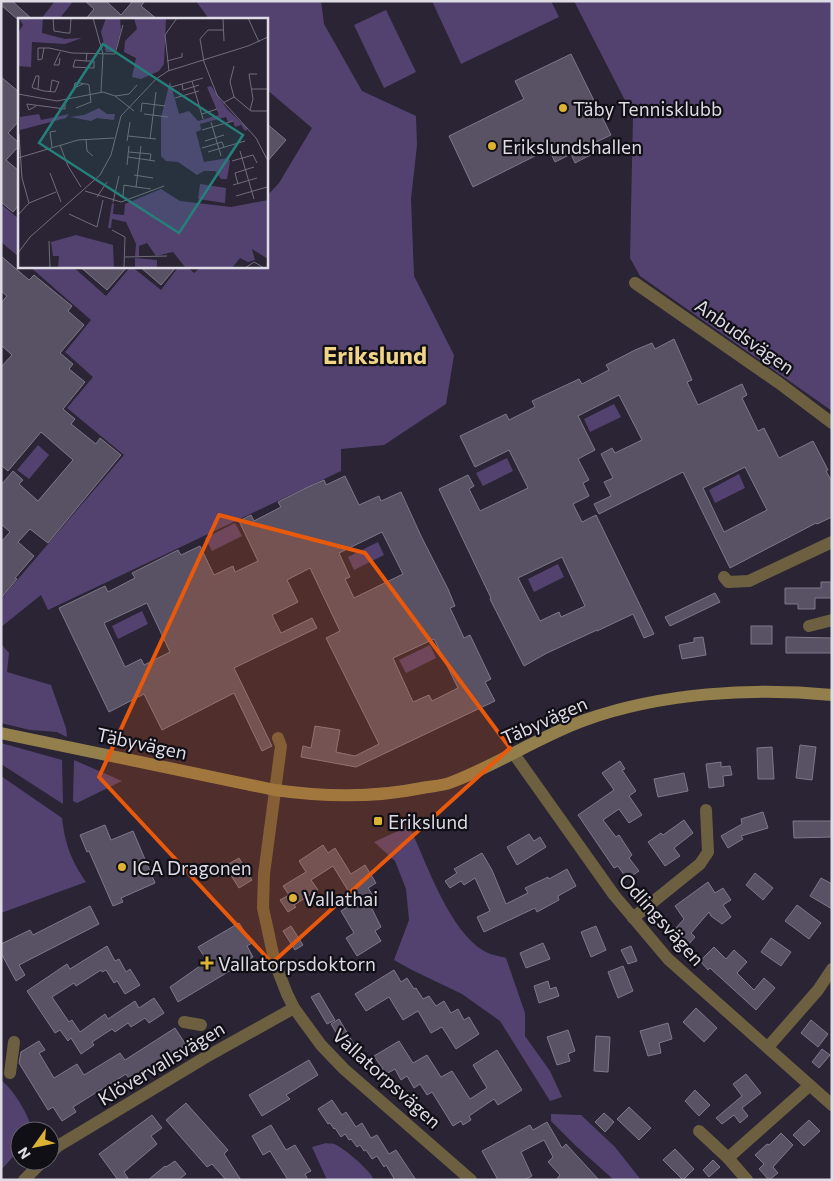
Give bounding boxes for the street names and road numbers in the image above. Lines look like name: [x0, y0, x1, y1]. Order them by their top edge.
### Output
street label: Anbudsvägen: [691, 293, 799, 379]
street label: Täbyvägen: [497, 691, 591, 749]
street label: Täbyvägen: [95, 722, 189, 764]
street label: Odlingsvägen: [615, 868, 709, 970]
street label: Klövervallsvägen: [94, 1016, 228, 1110]
street label: Vallatorpsvägen: [328, 1023, 446, 1133]

